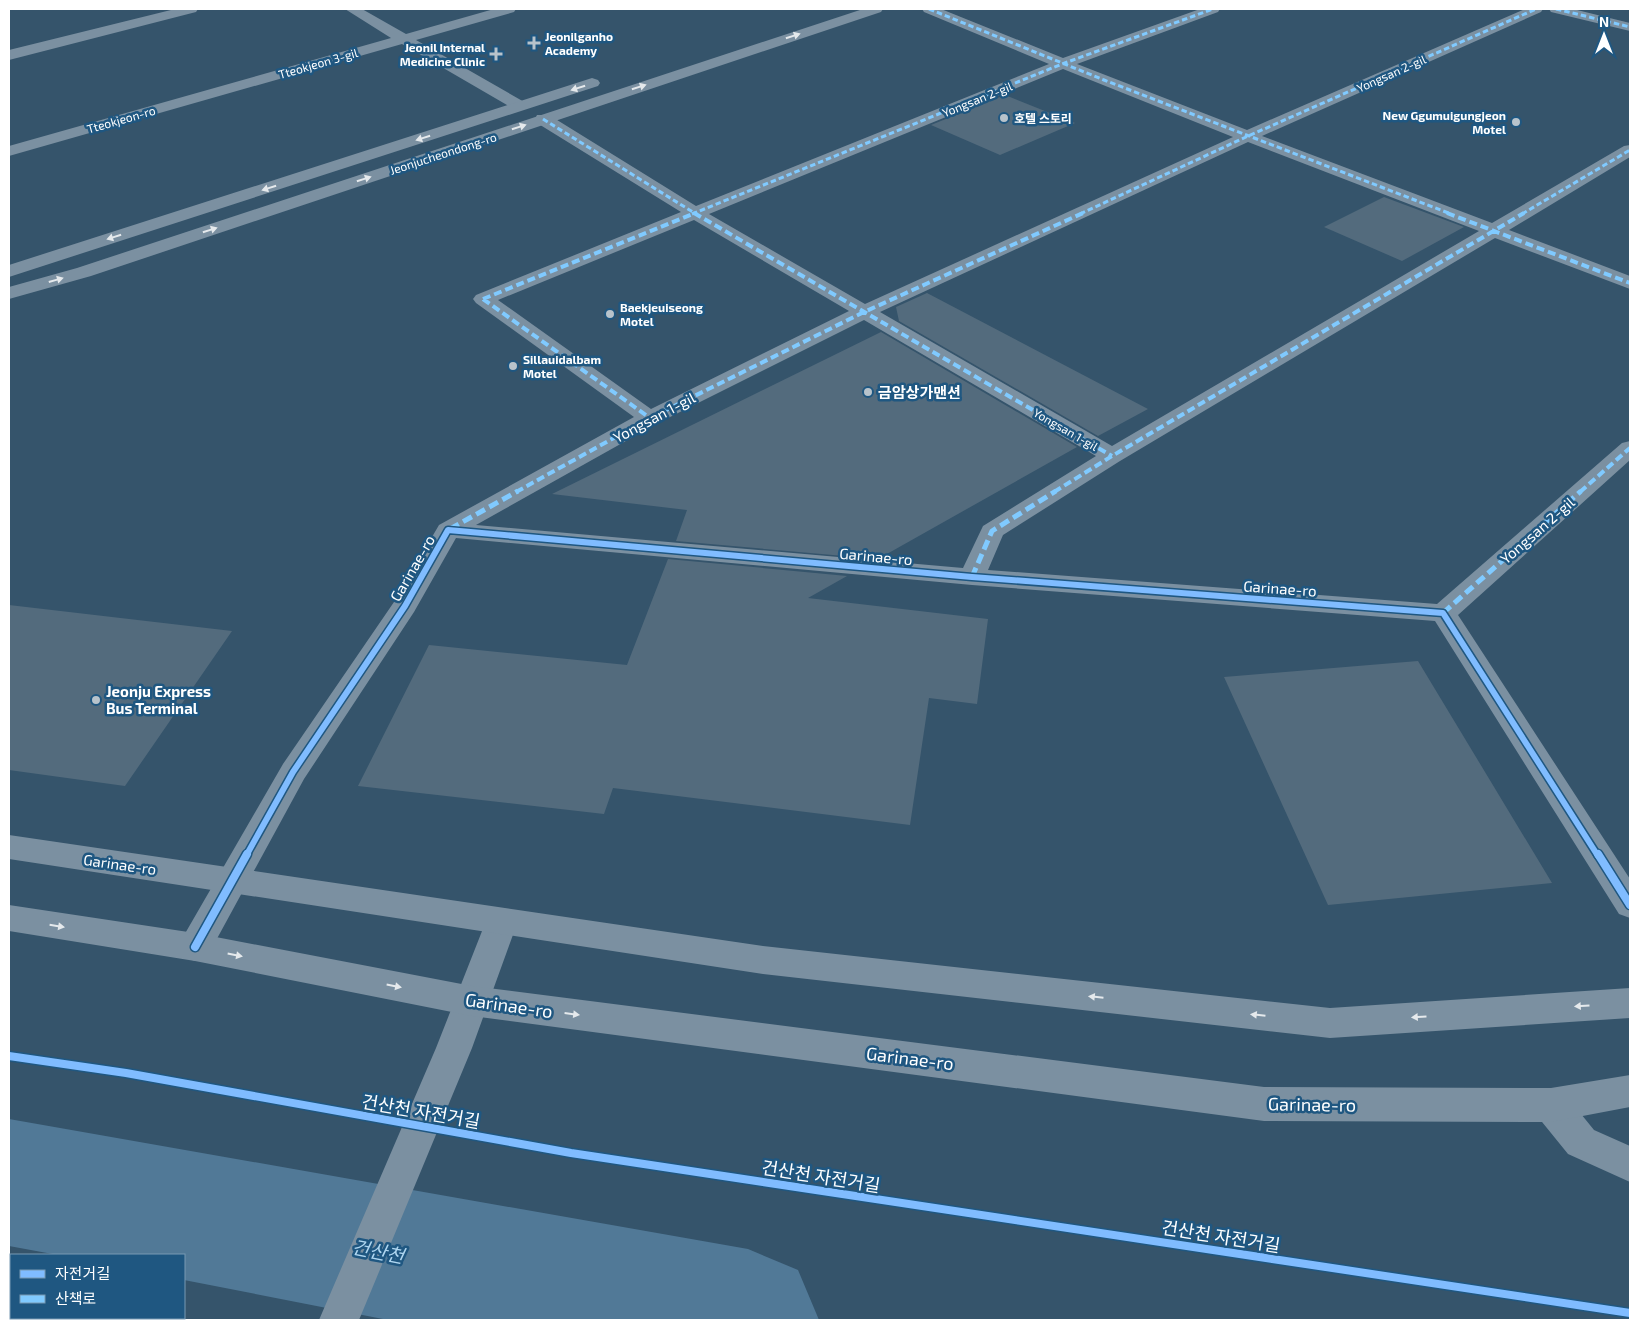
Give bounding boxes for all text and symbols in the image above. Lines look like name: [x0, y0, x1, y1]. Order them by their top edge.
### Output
north arrow: [1579, 10, 1629, 60]
text: N: [1599, 13, 1609, 30]
place label: Jeonilganho Academy: [545, 29, 613, 58]
one-way arrow: [786, 32, 801, 40]
marker: Jeonilganho Academy: [527, 36, 541, 50]
place label: Jeonil Internal Medicine Clinic: [400, 40, 485, 68]
street label: Tteokjeon 3-gil: [277, 45, 360, 82]
marker: Jeonil Internal Medicine Clinic: [489, 47, 503, 61]
street label: Yongsan 2-gil: [1354, 51, 1428, 94]
street label: Yongsan 2-gil: [940, 78, 1014, 119]
one-way arrow: [632, 83, 647, 91]
one-way arrow: [570, 84, 585, 92]
street label: Tteokjeon-ro: [85, 102, 157, 136]
place label: New Ggumuigungjeon Motel: [1382, 108, 1506, 136]
place label: 호텔 스토리: [1014, 111, 1072, 125]
marker: 호텔 스토리: [998, 112, 1010, 124]
marker: New Ggumuigungjeon Motel: [1510, 116, 1522, 128]
one-way arrow: [511, 123, 526, 131]
street label: Jeonjucheondong-ro: [388, 129, 499, 178]
one-way arrow: [416, 135, 431, 142]
one-way arrow: [357, 174, 372, 182]
one-way arrow: [261, 184, 276, 192]
one-way arrow: [203, 226, 218, 234]
one-way arrow: [106, 234, 121, 242]
one-way arrow: [48, 275, 63, 283]
place label: Baekjeuiseong Motel: [620, 300, 703, 328]
marker: Baekjeuiseong Motel: [604, 308, 616, 320]
place label: Sillauidalbam Motel: [523, 352, 601, 380]
marker: Sillauidalbam Motel: [507, 360, 519, 372]
place label: 금암상가맨션: [878, 383, 961, 401]
marker: 금암상가맨션: [862, 386, 874, 398]
street label: Yongsan 1-gil: [610, 388, 699, 446]
street label: Yongsan 1-gil: [1031, 405, 1101, 453]
street label: Yongsan 2-gil: [1496, 492, 1578, 567]
street label: Garinae-ro: [386, 532, 438, 604]
street label: Garinae-ro: [839, 544, 913, 568]
street label: Garinae-ro: [1243, 576, 1317, 600]
place label: Jeonju Express Bus Terminal: [106, 682, 211, 717]
marker: Jeonju Express Bus Terminal: [90, 694, 102, 706]
street label: Garinae-ro: [82, 850, 158, 878]
one-way arrow: [49, 922, 65, 930]
one-way arrow: [227, 951, 243, 959]
one-way arrow: [387, 982, 403, 990]
street label: Garinae-ro: [464, 988, 554, 1022]
one-way arrow: [1088, 993, 1104, 1001]
one-way arrow: [1573, 1002, 1589, 1010]
one-way arrow: [564, 1010, 580, 1018]
one-way arrow: [1249, 1011, 1265, 1019]
one-way arrow: [1411, 1013, 1427, 1021]
street label: Garinae-ro: [865, 1042, 955, 1074]
street label: 건산천 자전거길: [360, 1090, 482, 1132]
street label: Garinae-ro: [1268, 1092, 1356, 1116]
street label: 건산천 자전거길: [760, 1156, 882, 1196]
street label: 건산천 자전거길: [1160, 1216, 1282, 1256]
water label: 건산천: [350, 1235, 407, 1268]
legend: [10, 1254, 185, 1319]
text: 자전거길: [55, 1264, 110, 1282]
text: 산책로: [55, 1289, 96, 1307]

